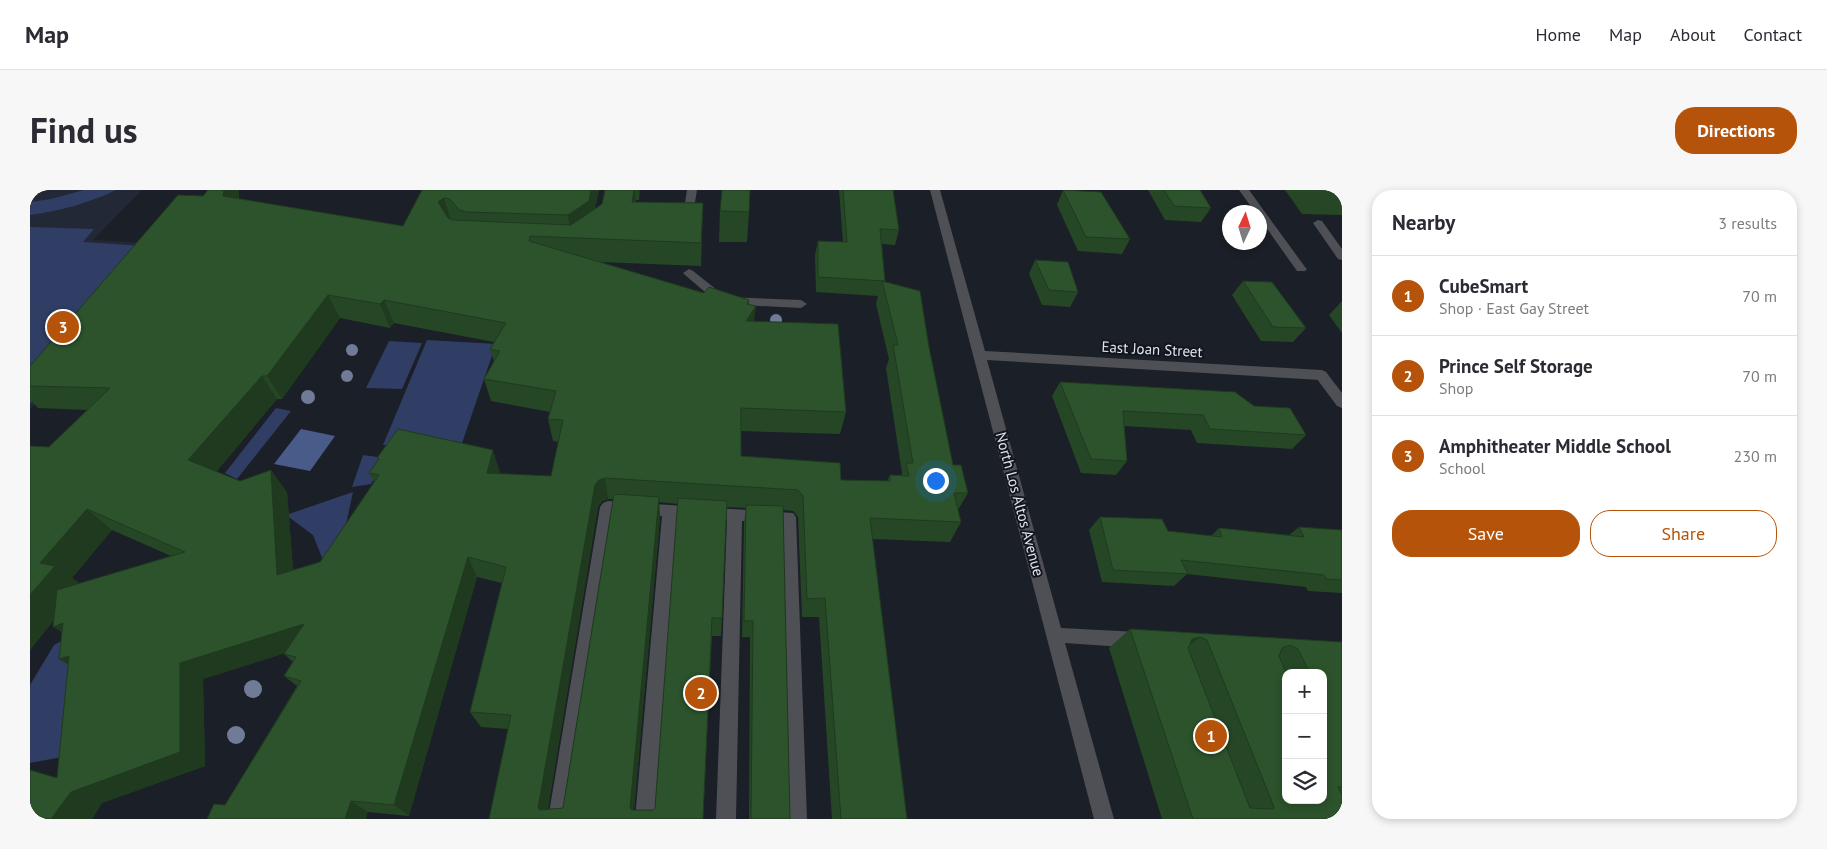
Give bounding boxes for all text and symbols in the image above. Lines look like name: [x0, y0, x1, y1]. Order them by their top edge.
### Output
text: Map: [25, 19, 69, 50]
text: Home: [1535, 23, 1581, 46]
text: Map: [1609, 23, 1642, 46]
text: About: [1670, 23, 1716, 46]
text: Contact: [1744, 23, 1802, 46]
text: Find us: [30, 107, 138, 153]
button: Directions: [1675, 107, 1797, 154]
north arrow: [1222, 205, 1267, 250]
text: Nearby: [1392, 209, 1455, 236]
text: 3 results: [1718, 213, 1777, 233]
text: CubeSmart: [1439, 274, 1528, 298]
text: 1: [1403, 286, 1413, 306]
text: 70 m: [1742, 286, 1777, 306]
text: Shop · East Gay Street: [1439, 298, 1589, 318]
pin: 3: [47, 308, 79, 346]
street label: East Joan Street: [1101, 337, 1203, 361]
text: Prince Self Storage: [1439, 354, 1593, 378]
text: 2: [1403, 366, 1413, 386]
text: 70 m: [1742, 366, 1777, 386]
text: Shop: [1439, 378, 1473, 398]
street label: North Los Altos Avenue: [992, 430, 1048, 578]
text: Amphitheater Middle School: [1439, 434, 1671, 458]
text: 3: [1403, 446, 1413, 466]
text: 230 m: [1734, 446, 1777, 466]
text: School: [1439, 458, 1485, 478]
your location: [923, 468, 949, 494]
button: Save: [1392, 510, 1580, 557]
button: Share: [1590, 510, 1777, 557]
map controls: [1282, 669, 1327, 804]
button: +: [1282, 669, 1327, 714]
pin: 2: [685, 674, 717, 712]
button: −: [1282, 714, 1327, 759]
pin: 1: [1195, 717, 1227, 755]
button: layers: [1282, 759, 1327, 804]

